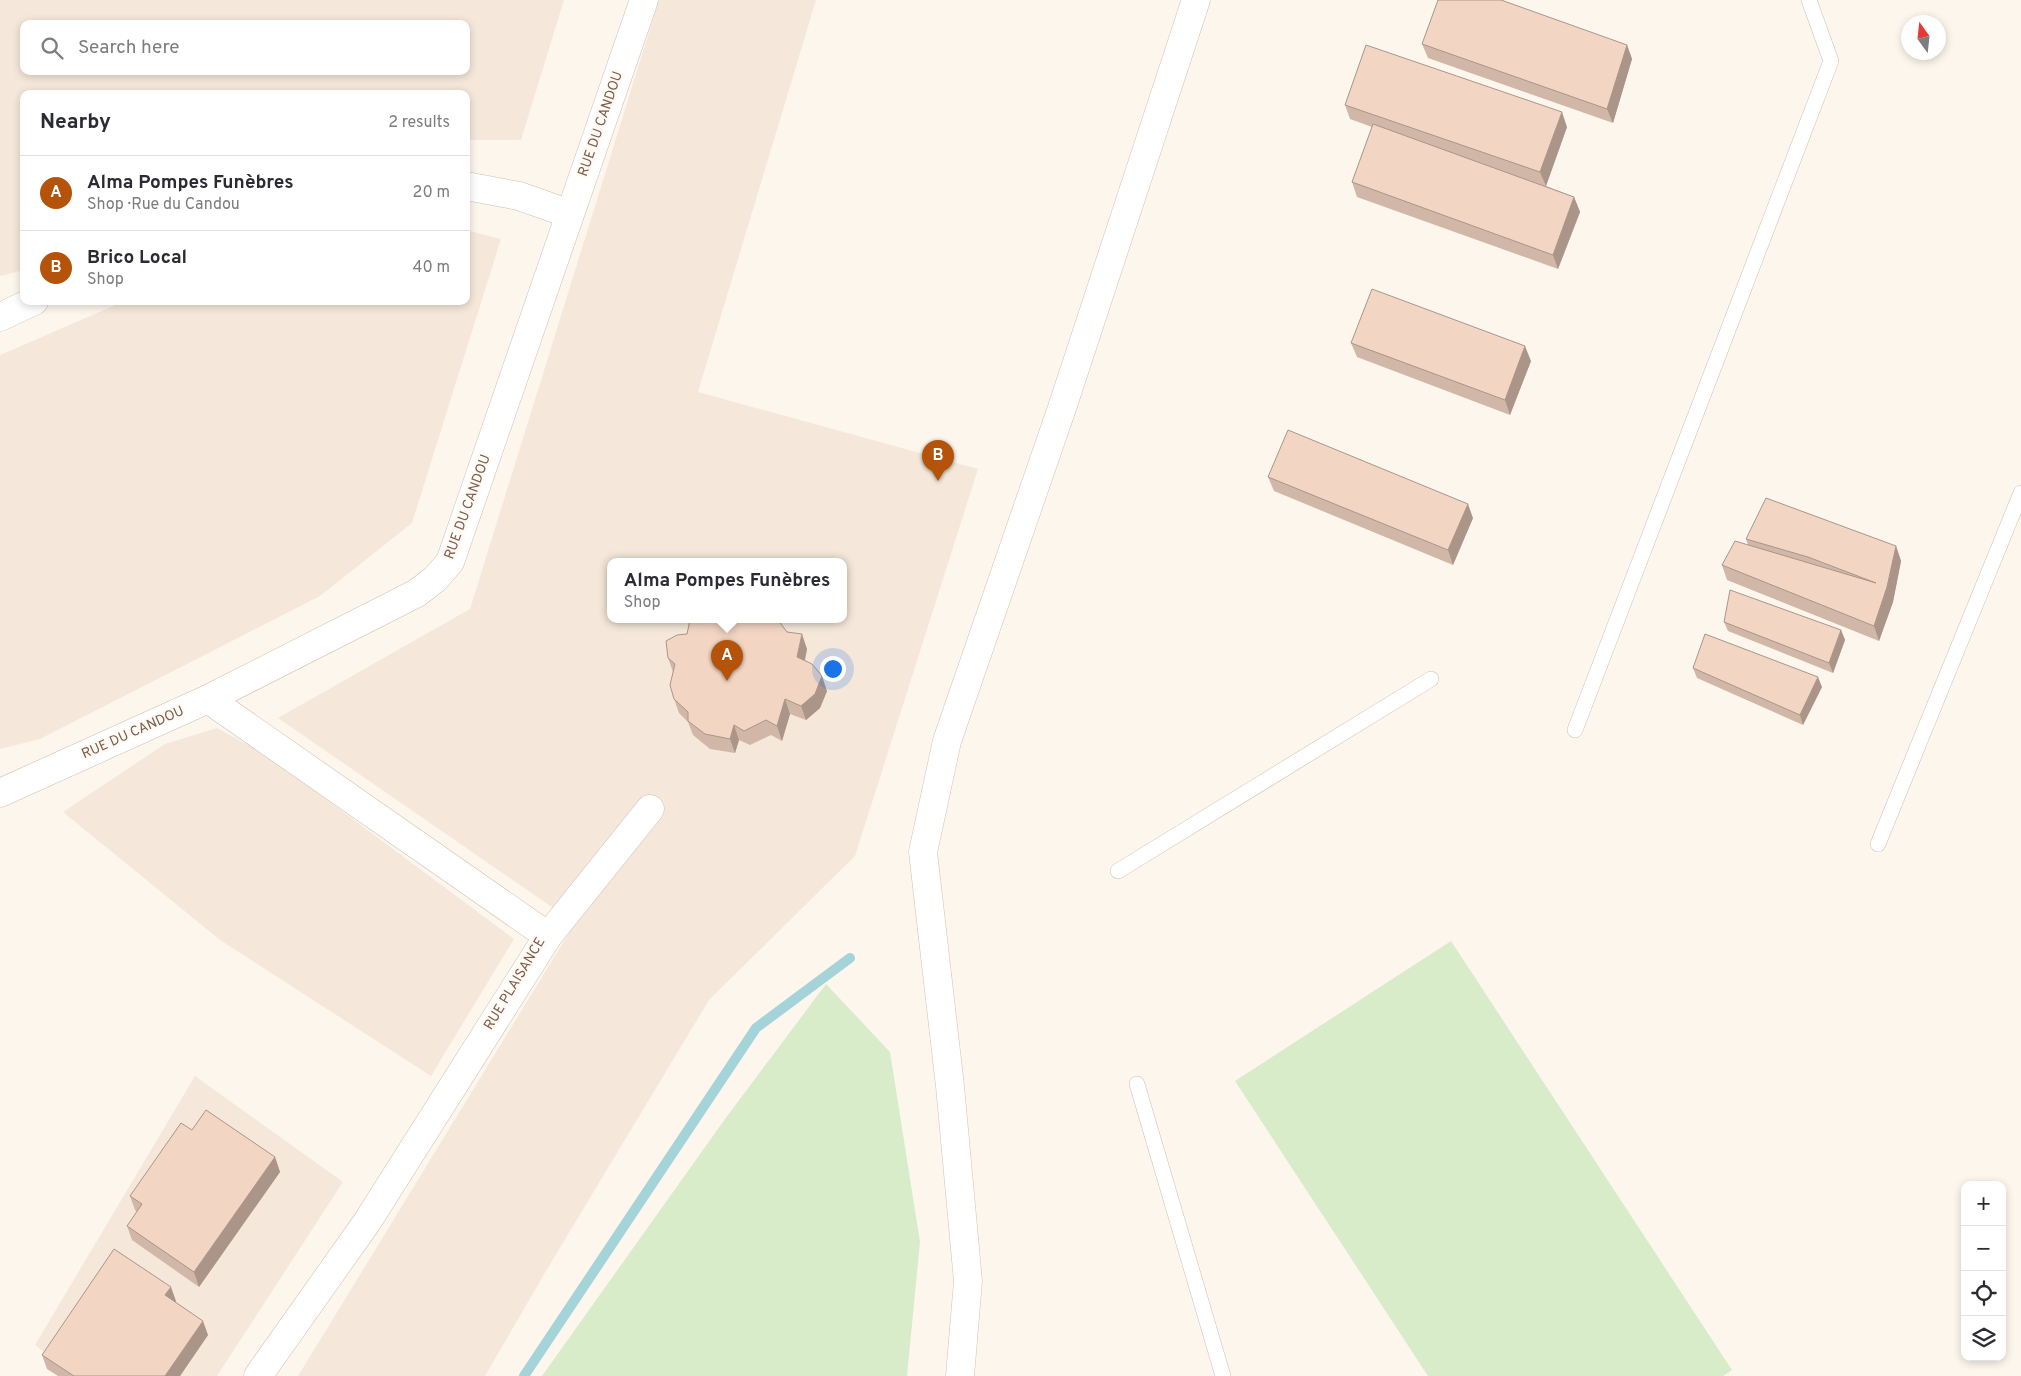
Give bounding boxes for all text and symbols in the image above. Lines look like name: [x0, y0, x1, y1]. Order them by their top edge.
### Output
north arrow: [1901, 15, 1946, 60]
search box: [20, 20, 470, 75]
icon: search: [38, 34, 66, 62]
text: Search here: [78, 36, 180, 60]
street label: RUE DU CANDOU: [575, 69, 627, 179]
text: Nearby: [40, 109, 111, 136]
text: 2 results: [388, 113, 450, 133]
text: Alma Pompes Funèbres: [87, 171, 294, 195]
text: A: [50, 183, 62, 203]
text: 20 m: [413, 183, 450, 203]
text: Shop · Rue du Candou: [87, 195, 240, 215]
text: Brico Local: [87, 246, 187, 270]
text: B: [50, 258, 62, 278]
text: 40 m: [412, 258, 450, 278]
text: Shop: [87, 270, 124, 290]
pin: B: [922, 440, 954, 481]
street label: RUE DU CANDOU: [441, 452, 495, 562]
popup: [607, 558, 847, 623]
text: Alma Pompes Funèbres: [624, 569, 830, 593]
text: Shop: [624, 593, 660, 613]
pin: A: [711, 640, 743, 681]
your location: [820, 656, 846, 682]
street label: RUE DU CANDOU: [79, 703, 187, 763]
street label: RUE PLAISANCE: [481, 935, 549, 1033]
map controls: [1961, 1181, 2006, 1361]
button: +: [1961, 1181, 2006, 1226]
button: −: [1961, 1226, 2006, 1271]
button: locate: [1961, 1271, 2006, 1316]
button: layers: [1961, 1316, 2006, 1361]

